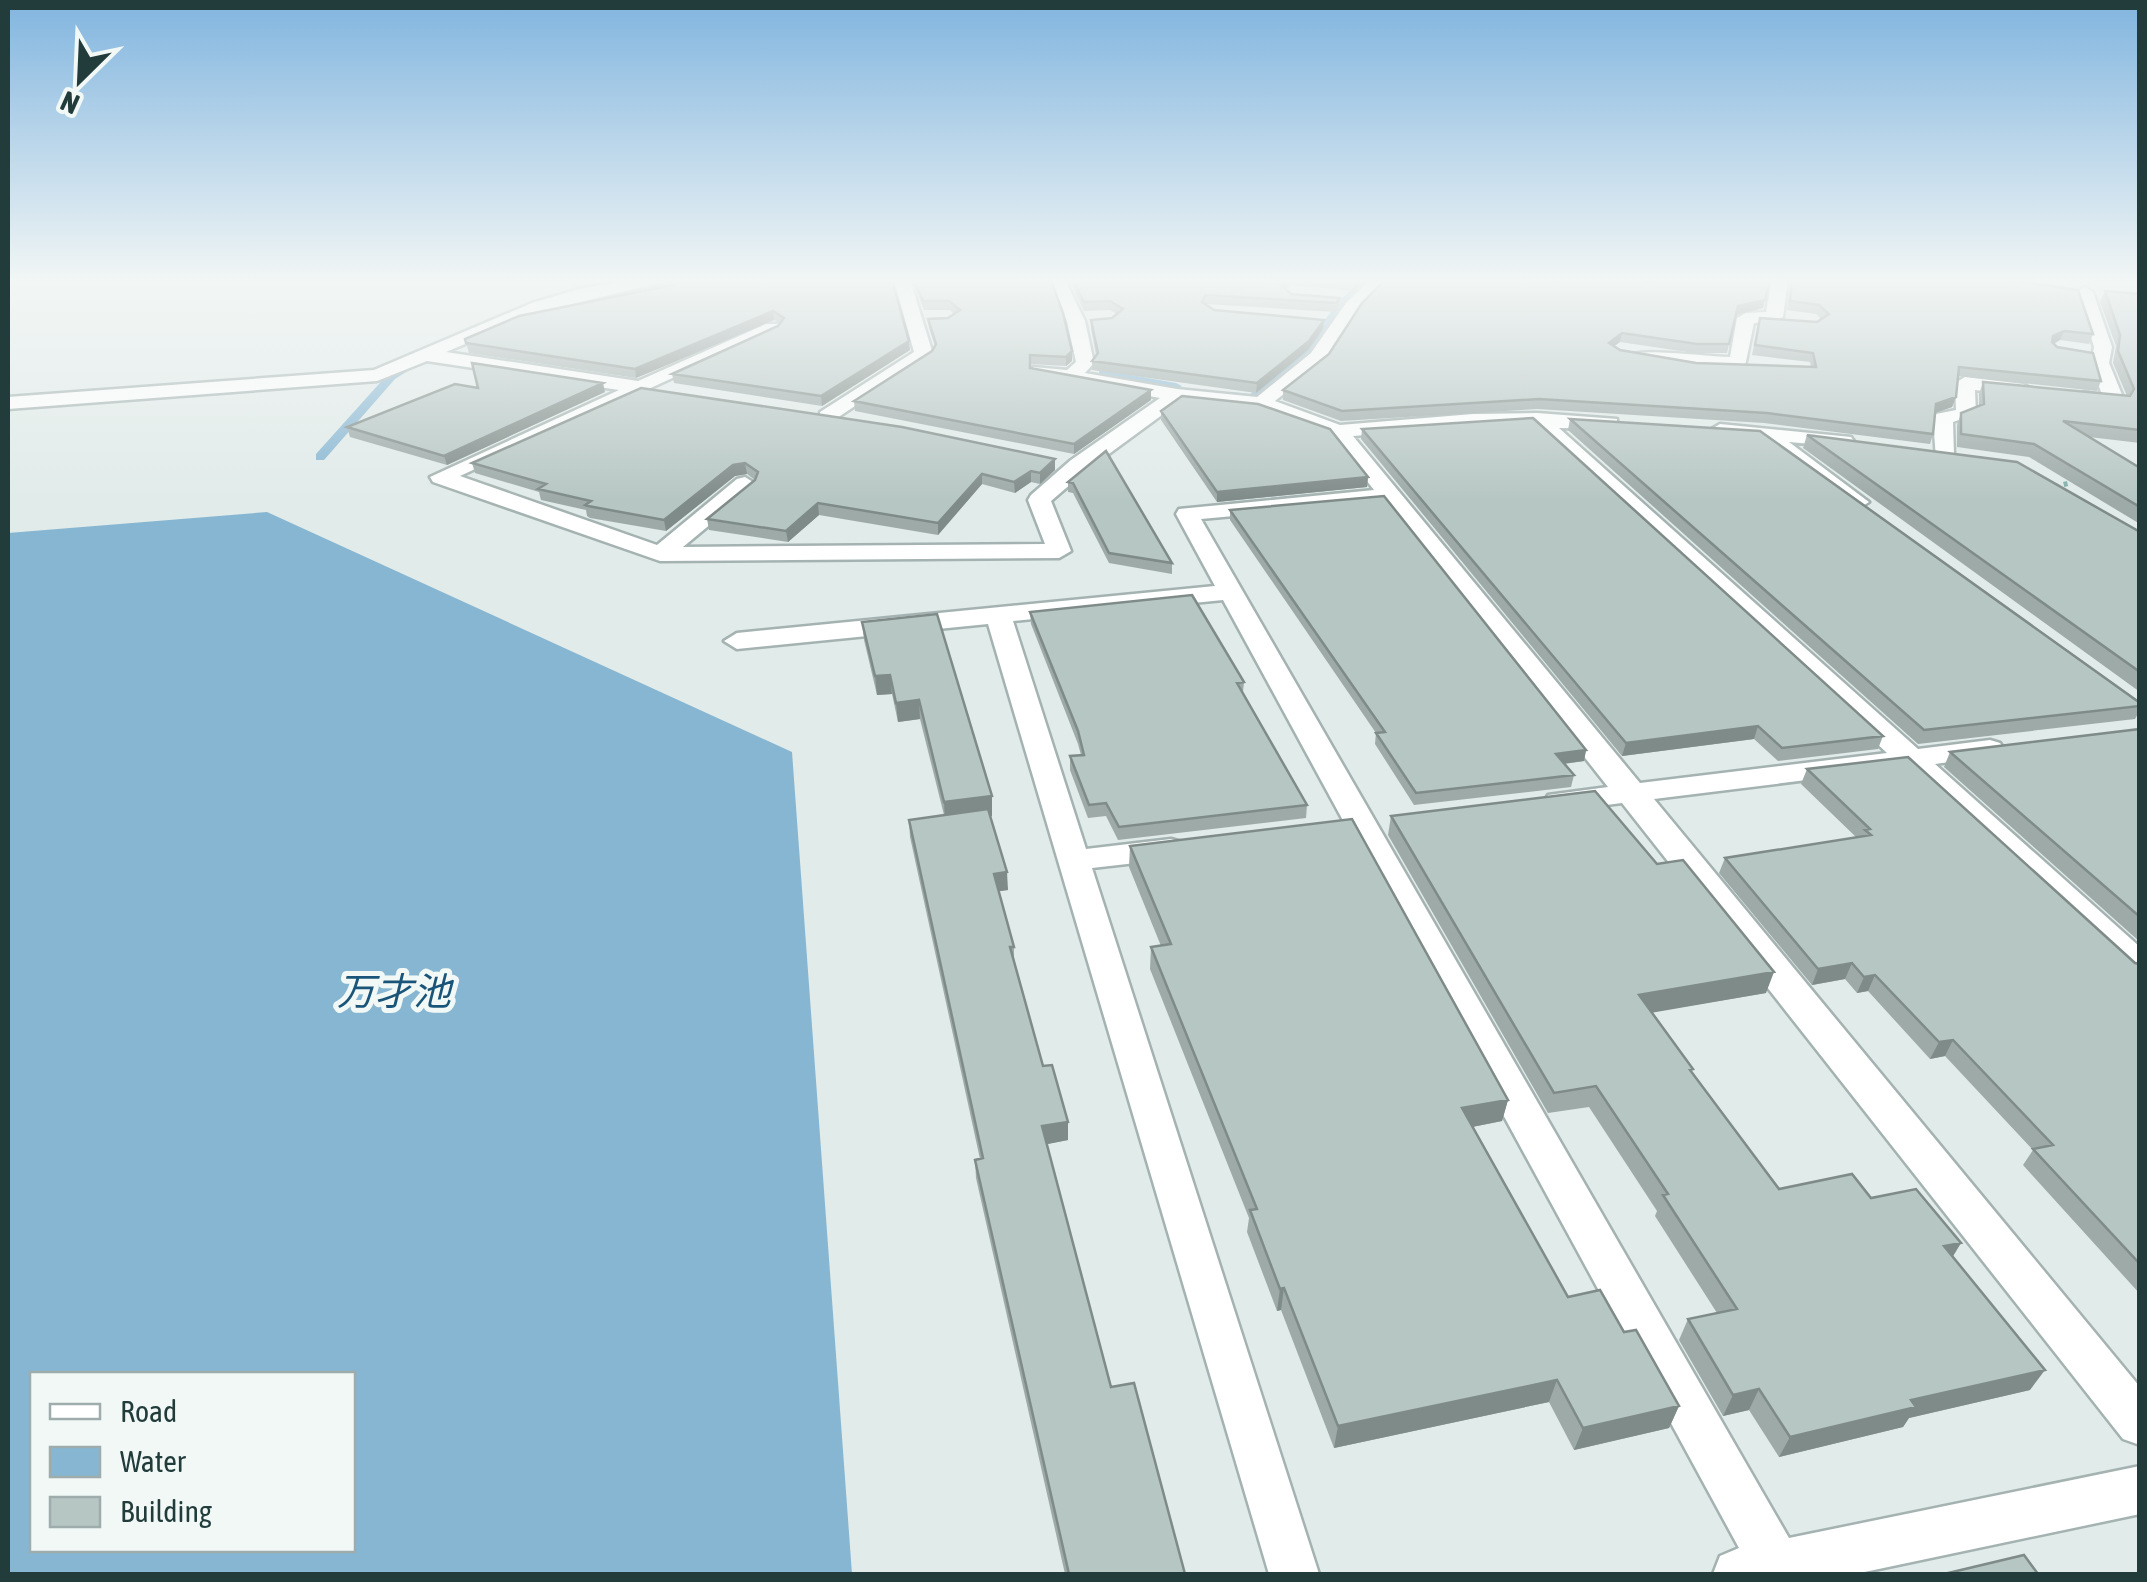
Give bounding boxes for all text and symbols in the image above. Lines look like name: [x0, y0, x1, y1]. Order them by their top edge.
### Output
north arrow: [30, 30, 130, 130]
text: N: [56, 85, 84, 121]
water label: 万才池: [337, 970, 455, 1013]
legend: [30, 1372, 355, 1552]
text: Road: [120, 1394, 177, 1428]
text: Water: [120, 1444, 187, 1478]
text: Building: [120, 1494, 212, 1528]

